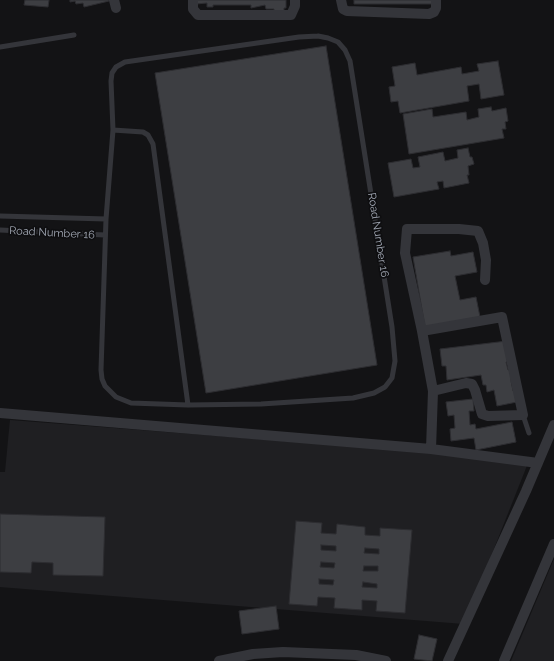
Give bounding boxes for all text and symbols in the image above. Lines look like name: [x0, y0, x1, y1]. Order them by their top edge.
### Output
street label: Road Number 16: [365, 192, 391, 278]
street label: Road Number 16: [9, 224, 95, 242]

